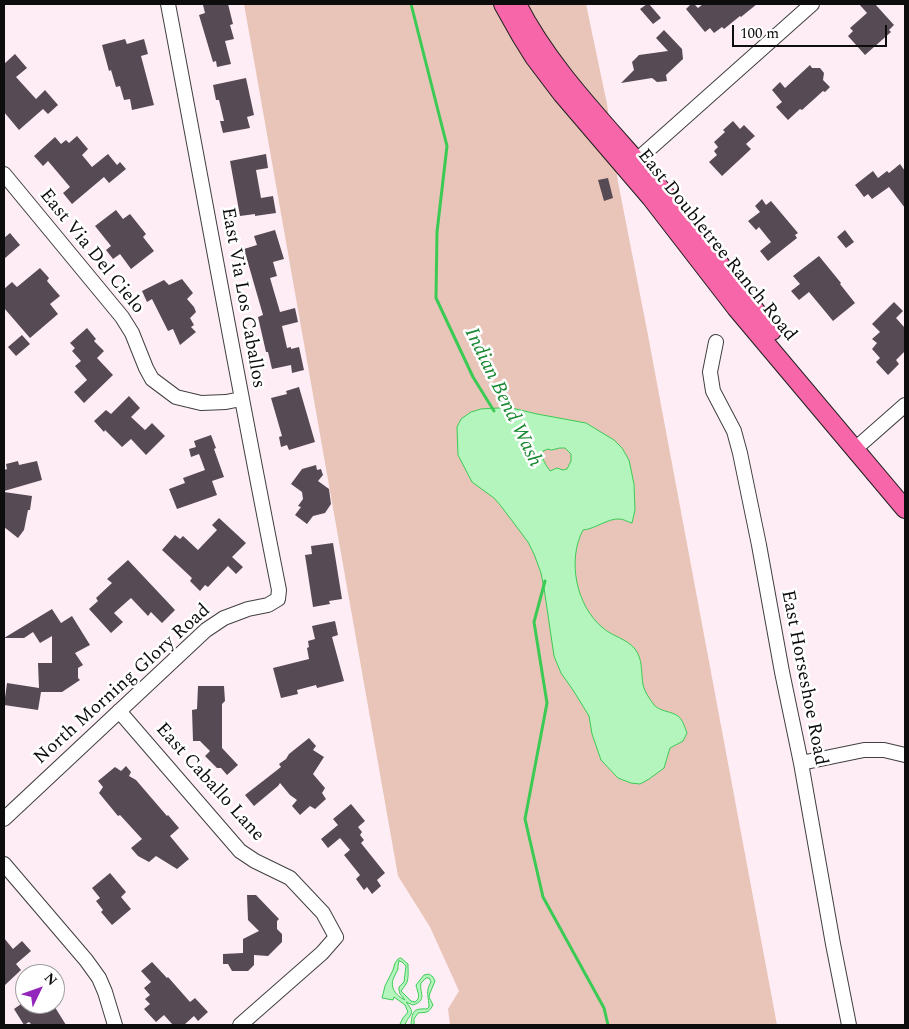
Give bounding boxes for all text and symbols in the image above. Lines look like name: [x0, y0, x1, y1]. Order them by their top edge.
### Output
scale bar: [734, 15, 889, 47]
text: 100 m: [740, 22, 779, 45]
street label: East Doubletree Ranch Road: [631, 145, 801, 347]
street label: East Via Del Cielo: [34, 185, 148, 319]
street label: East Via Los Caballos: [215, 206, 269, 390]
water label: Indian Bend Wash: [458, 325, 546, 471]
street label: East Horseshoe Road: [775, 588, 831, 768]
street label: North Morning Glory Road: [30, 600, 216, 770]
street label: East Caballo Lane: [150, 719, 268, 847]
north arrow: [15, 964, 65, 1014]
text: N: [39, 968, 62, 991]

